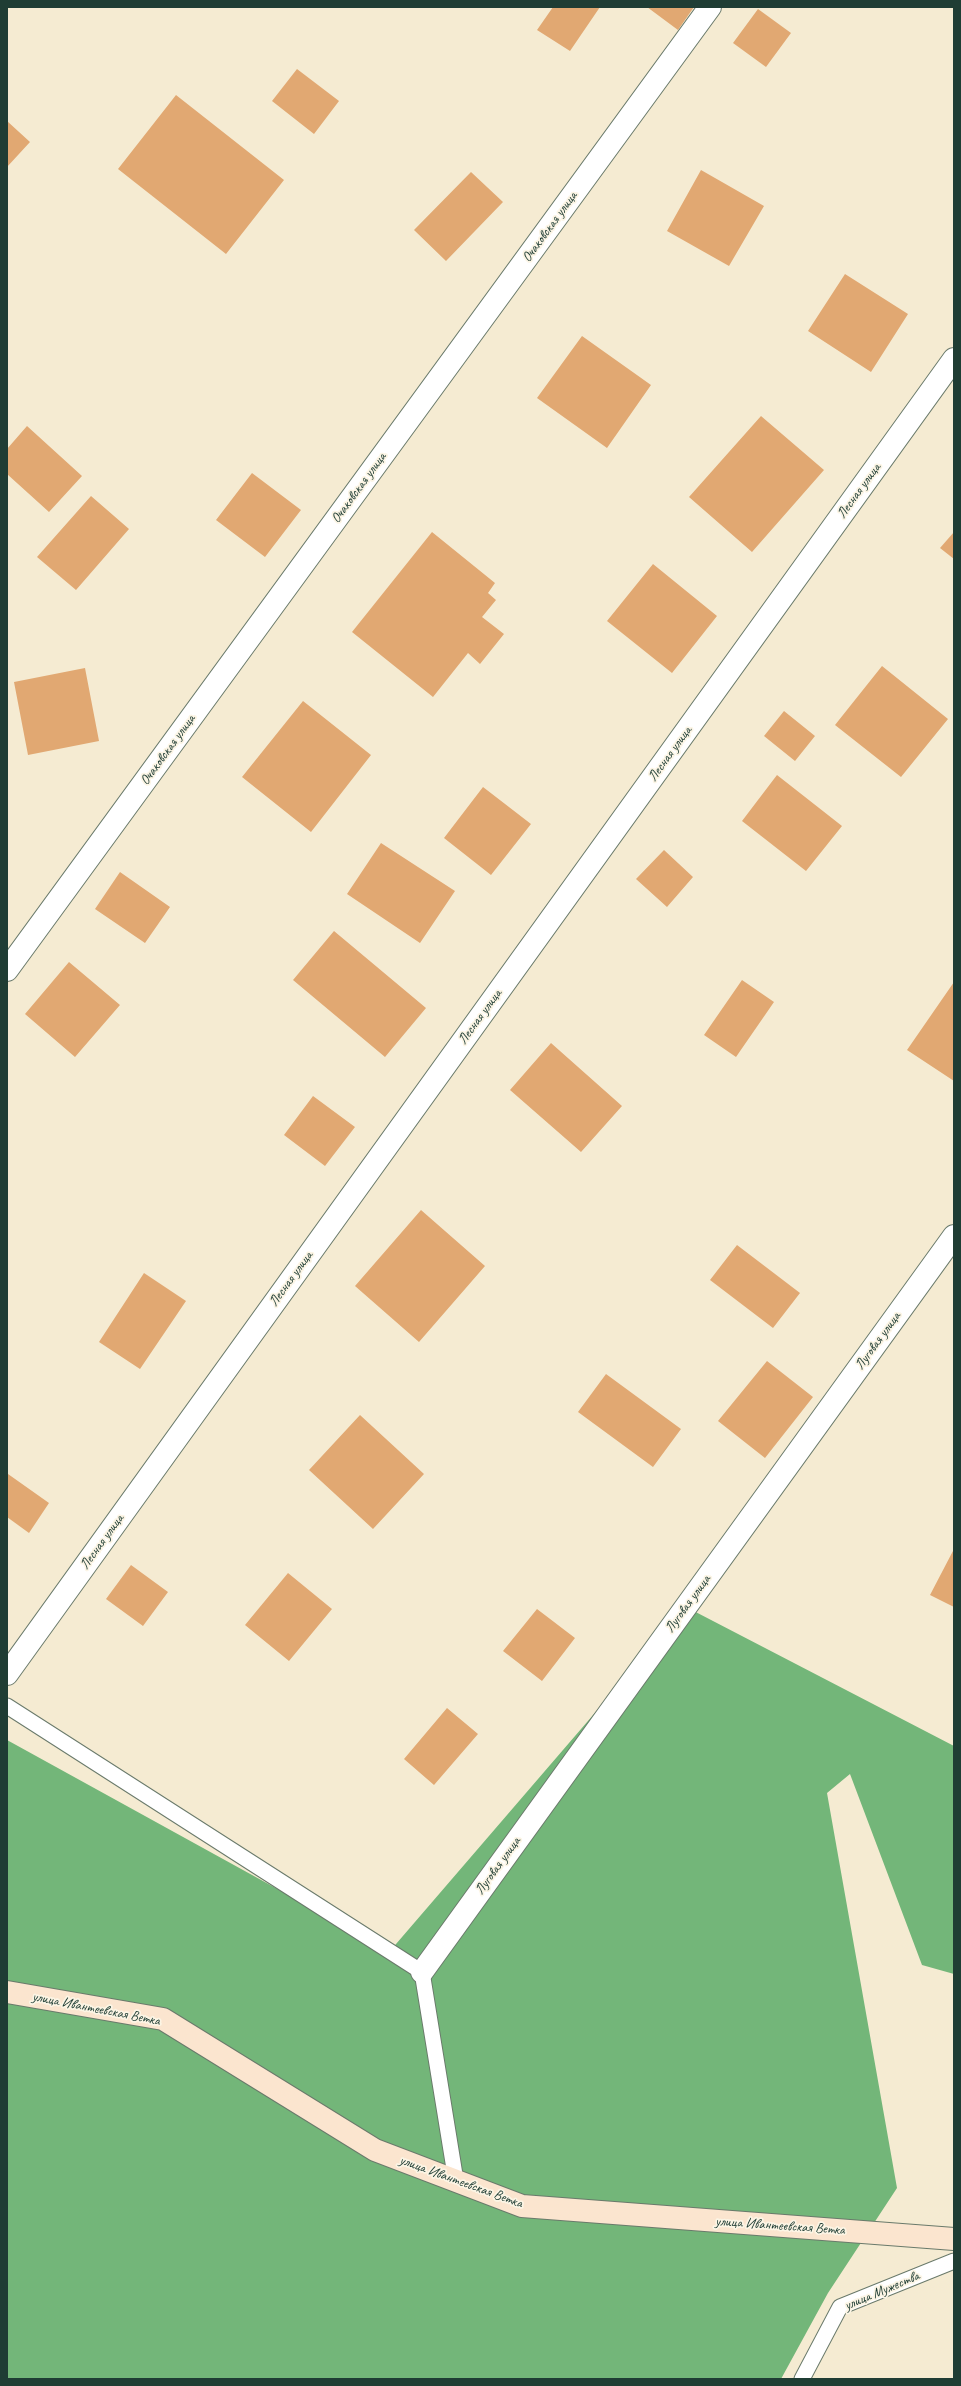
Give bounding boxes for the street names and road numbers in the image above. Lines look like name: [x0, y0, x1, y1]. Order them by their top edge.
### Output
street label: Очаковская улица: [519, 188, 581, 266]
street label: Очаковская улица: [328, 449, 390, 527]
street label: Лесная улица: [833, 460, 885, 522]
street label: Очаковская улица: [137, 711, 199, 789]
street label: Лесная улица: [644, 723, 696, 785]
street label: Лесная улица: [454, 986, 506, 1048]
street label: Лесная улица: [265, 1248, 317, 1310]
street label: Луговая улица: [851, 1309, 905, 1373]
street label: Лесная улица: [76, 1511, 128, 1573]
street label: Луговая улица: [661, 1572, 715, 1636]
street label: Луговая улица: [471, 1834, 525, 1898]
street label: улица Ивантеевская Ветка: [31, 1988, 161, 2030]
street label: улица Ивантеевская Ветка: [397, 2152, 525, 2212]
street label: улица Ивантеевская Ветка: [715, 2213, 845, 2239]
street label: улица Мужества: [842, 2268, 922, 2314]

